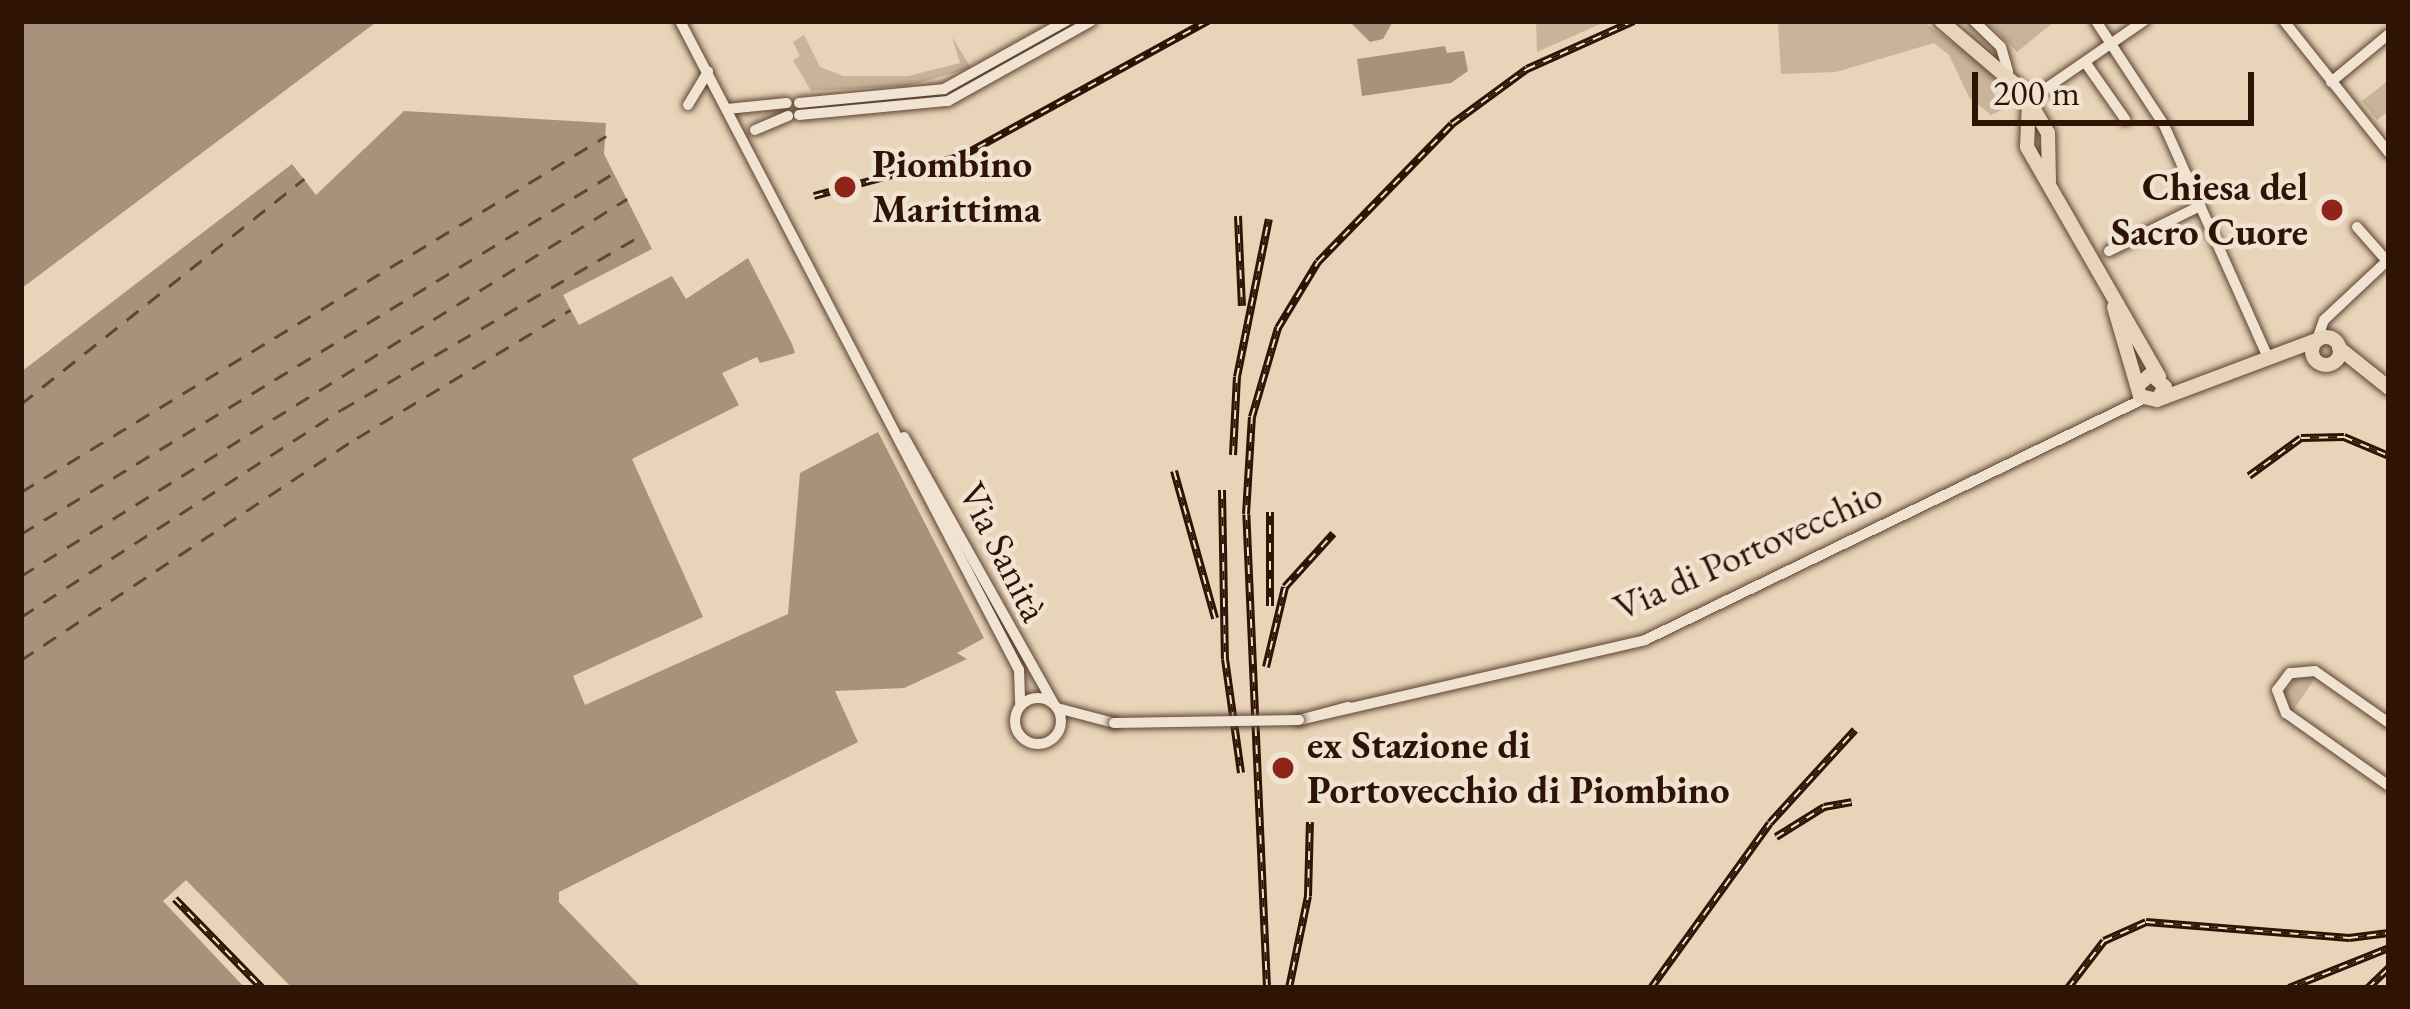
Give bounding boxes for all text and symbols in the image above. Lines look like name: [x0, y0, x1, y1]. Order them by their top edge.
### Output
scale bar: [1978, 48, 2260, 122]
text: 200 m: [1993, 69, 2080, 116]
place label: Piombino Marittima: [872, 142, 1041, 233]
place label: Chiesa del Sacro Cuore: [2111, 165, 2308, 256]
marker: Piombino Marittima: [829, 171, 861, 203]
marker: Chiesa del Sacro Cuore: [2319, 197, 2345, 223]
street label: Via di Portovecchio: [1606, 471, 1890, 631]
street label: Via Sanità: [948, 475, 1058, 629]
place label: ex Stazione di Portovecchio di Piombino: [1307, 723, 1730, 814]
marker: ex Stazione di Portovecchio di Piombino: [1270, 755, 1296, 781]

